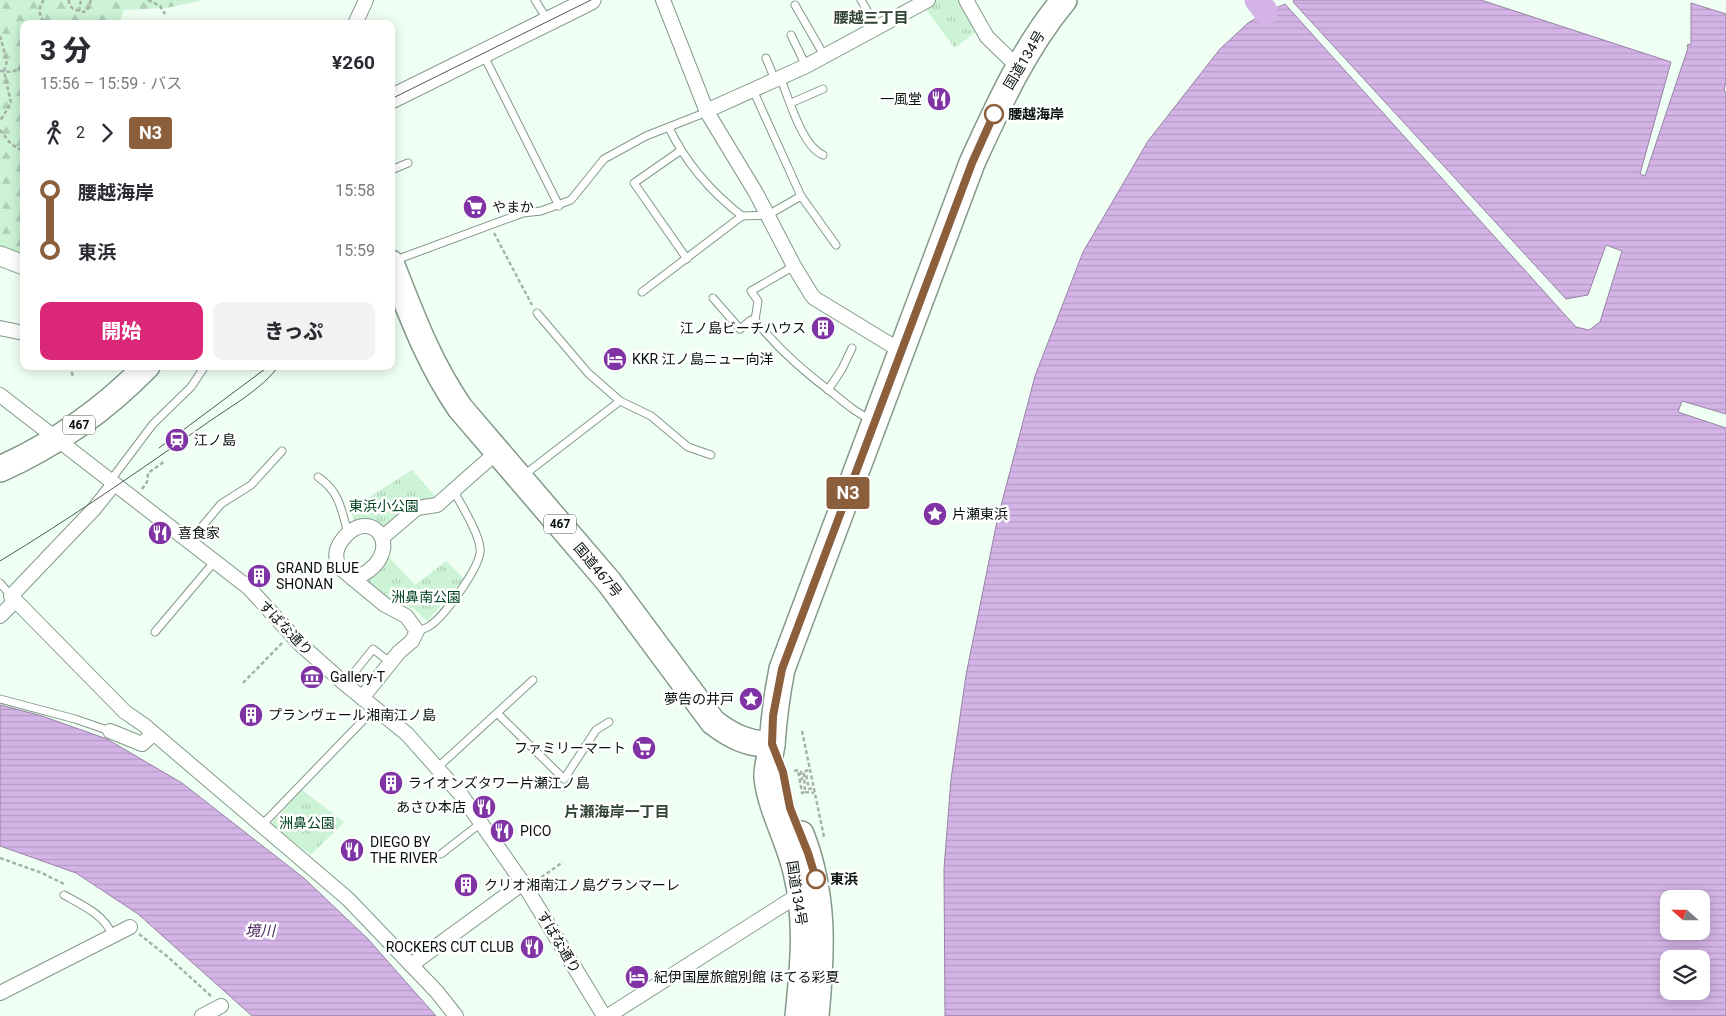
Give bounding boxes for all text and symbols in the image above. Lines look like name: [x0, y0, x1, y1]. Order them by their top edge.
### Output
district label: 腰越三丁目: [833, 9, 909, 27]
street label: 国道134号: [1000, 28, 1048, 92]
text: 3 分: [40, 34, 91, 67]
text: ¥260: [332, 51, 375, 74]
text: 15:56 – 15:59 · バス: [40, 74, 182, 93]
restaurant icon: 一風堂: [926, 86, 952, 112]
place label: 一風堂: [880, 91, 922, 107]
marker: 腰越海岸: [984, 104, 1004, 124]
place label: 腰越海岸: [1008, 106, 1064, 122]
icon: walk: [40, 119, 68, 147]
icon: forward: [93, 119, 121, 147]
text: N3: [139, 122, 162, 143]
text: 2: [76, 123, 85, 142]
text: 腰越海岸: [78, 181, 154, 204]
text: 15:58: [335, 181, 375, 200]
supermarket icon: やまか: [462, 194, 488, 220]
place label: やまか: [492, 199, 534, 215]
text: 東浜: [78, 241, 116, 264]
text: 15:59: [335, 241, 375, 260]
button: 開始: [40, 302, 203, 360]
button: きっぷ: [213, 302, 375, 360]
building icon: 江ノ島ビーチハウス: [810, 315, 836, 341]
place label: 江ノ島ビーチハウス: [680, 320, 806, 336]
hotel icon: KKR 江ノ島ニュー向洋: [602, 346, 628, 372]
place label: KKR 江ノ島ニュー向洋: [632, 351, 774, 367]
road number: 467: [63, 416, 95, 434]
station icon: 江ノ島: [164, 427, 190, 453]
place label: 江ノ島: [194, 432, 236, 448]
line badge: N3: [826, 477, 870, 509]
text: N3: [836, 482, 860, 503]
park label: 東浜小公園: [349, 498, 419, 514]
place icon: 片瀬東浜: [922, 501, 948, 527]
place label: 片瀬東浜: [952, 506, 1008, 522]
road number: 467: [544, 514, 576, 534]
restaurant icon: 喜食家: [147, 520, 173, 546]
place label: 喜食家: [178, 525, 220, 541]
street label: 国道467号: [571, 540, 625, 600]
place label: GRAND BLUE SHONAN: [276, 560, 359, 592]
building icon: GRAND BLUE SHONAN: [246, 563, 272, 589]
park label: 洲鼻南公園: [391, 589, 461, 605]
street label: すばな通り: [256, 597, 316, 659]
museum icon: Gallery-T: [299, 664, 325, 690]
place label: Gallery-T: [330, 669, 386, 685]
place icon: 夢告の井戸: [738, 686, 764, 712]
place label: 夢告の井戸: [664, 691, 734, 707]
building icon: プランヴェール湘南江ノ島: [238, 702, 264, 728]
place label: プランヴェール湘南江ノ島: [268, 707, 436, 723]
supermarket icon: ファミリーマート: [631, 735, 657, 761]
place label: ファミリーマート: [514, 740, 626, 756]
building icon: ライオンズタワー片瀬江ノ島: [378, 770, 404, 796]
place label: ライオンズタワー片瀬江ノ島: [408, 775, 590, 791]
restaurant icon: あさひ本店: [471, 794, 497, 820]
place label: あさひ本店: [396, 799, 466, 815]
district label: 片瀬海岸一丁目: [564, 803, 670, 821]
park label: 洲鼻公園: [279, 815, 335, 831]
restaurant icon: PICO: [489, 818, 515, 844]
place label: PICO: [520, 823, 551, 839]
place label: DIEGO BY THE RIVER: [370, 834, 438, 866]
restaurant icon: DIEGO BY THE RIVER: [339, 837, 365, 863]
street label: 国道134号: [784, 859, 810, 927]
marker: 東浜: [806, 869, 826, 889]
place label: 東浜: [830, 871, 858, 887]
building icon: クリオ湘南江ノ島グランマーレ: [453, 872, 479, 898]
place label: クリオ湘南江ノ島グランマーレ: [484, 877, 680, 893]
north arrow: [1660, 890, 1710, 940]
map controls: [1660, 890, 1710, 1000]
street label: すばな通り: [534, 908, 584, 976]
water label: 境川: [245, 922, 277, 940]
restaurant icon: ROCKERS CUT CLUB: [519, 934, 545, 960]
place label: ROCKERS CUT CLUB: [386, 939, 514, 955]
button: layers: [1660, 950, 1710, 1000]
hotel icon: 紀伊国屋旅館別館 ほてる彩夏: [624, 964, 650, 990]
place label: 紀伊国屋旅館別館 ほてる彩夏: [654, 969, 839, 985]

